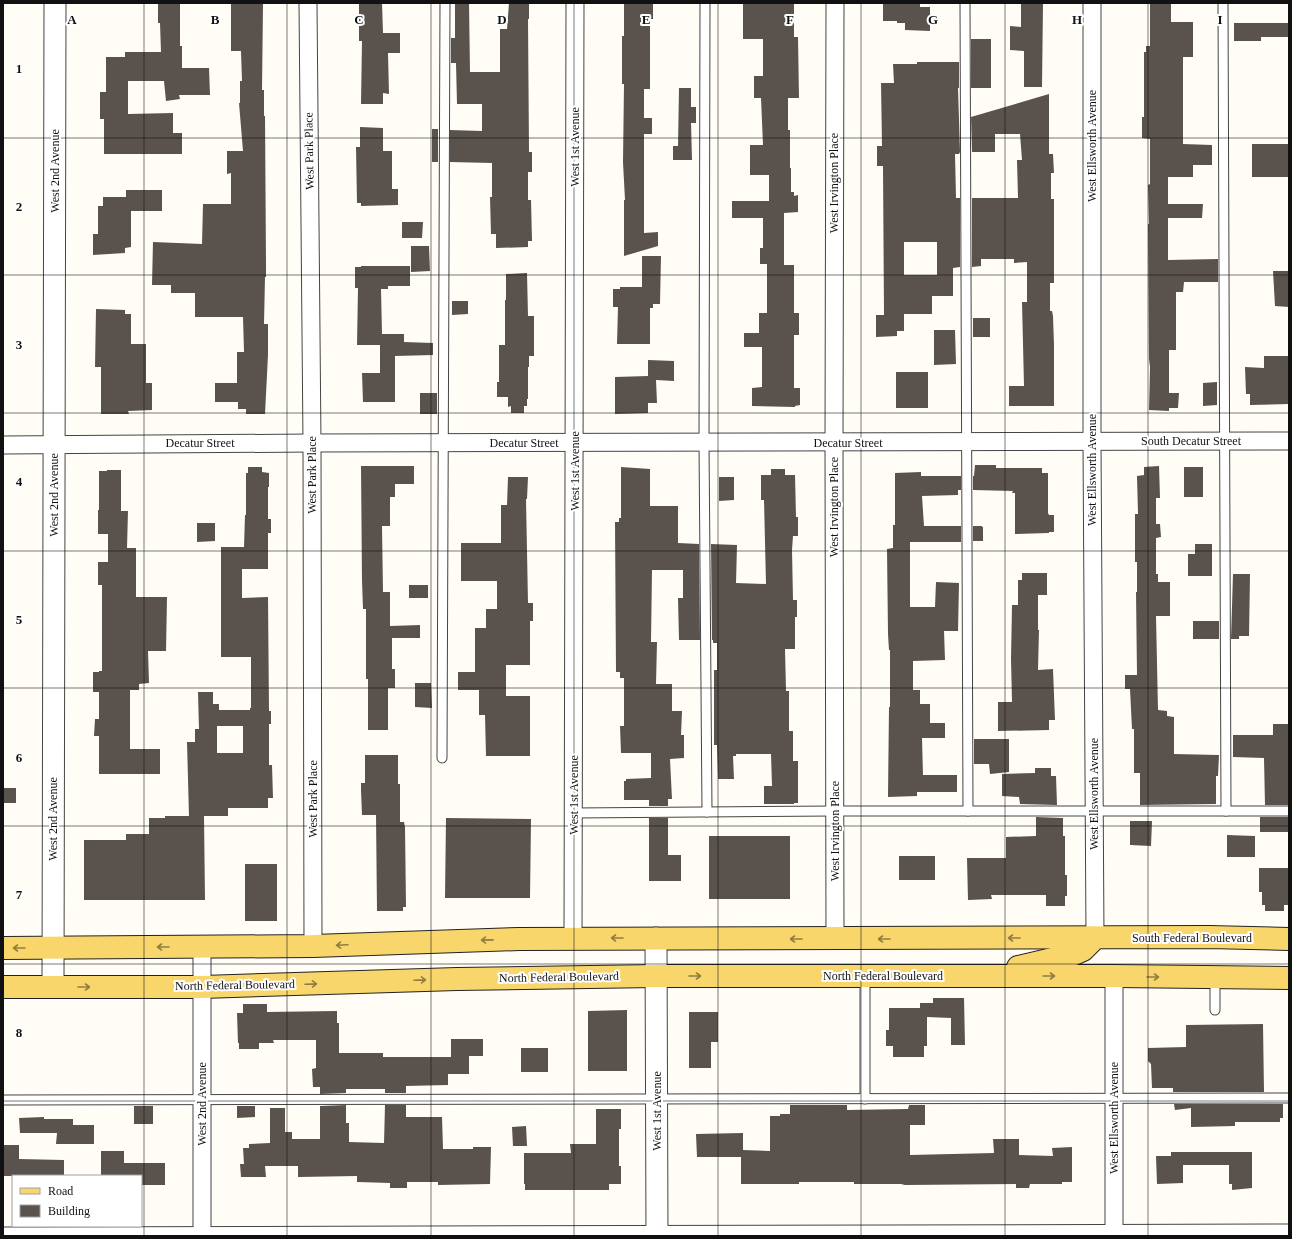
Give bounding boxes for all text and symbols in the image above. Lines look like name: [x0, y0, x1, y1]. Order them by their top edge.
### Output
text: A: [67, 12, 77, 27]
text: B: [211, 12, 220, 27]
text: C: [354, 12, 364, 27]
text: D: [497, 12, 507, 27]
text: E: [642, 12, 650, 27]
text: F: [786, 12, 794, 27]
text: G: [928, 12, 938, 27]
text: H: [1072, 12, 1082, 27]
text: I: [1217, 12, 1223, 27]
text: 1: [16, 61, 22, 76]
street label: West Ellsworth Avenue: [1085, 90, 1099, 202]
street label: West 1st Avenue: [568, 107, 582, 187]
street label: West Park Place: [301, 112, 317, 190]
street label: West 2nd Avenue: [48, 129, 62, 213]
street label: West Irvington Place: [827, 133, 841, 233]
text: 2: [16, 199, 22, 214]
text: 3: [16, 337, 23, 352]
street label: West Ellsworth Avenue: [1085, 414, 1099, 526]
street label: West 1st Avenue: [568, 431, 582, 511]
street label: South Decatur Street: [1141, 434, 1242, 448]
street label: Decatur Street: [166, 436, 235, 450]
street label: West Park Place: [305, 436, 319, 514]
street label: Decatur Street: [490, 436, 559, 450]
street label: Decatur Street: [814, 436, 883, 450]
street label: West 2nd Avenue: [47, 453, 61, 537]
street label: West Irvington Place: [827, 457, 841, 557]
text: 4: [16, 474, 23, 489]
text: 5: [16, 612, 23, 627]
street label: West Ellsworth Avenue: [1087, 738, 1101, 850]
text: 6: [16, 750, 23, 765]
street label: West 1st Avenue: [567, 755, 581, 835]
street label: West Park Place: [306, 760, 320, 838]
street label: West 2nd Avenue: [46, 777, 60, 861]
street label: West Irvington Place: [828, 781, 842, 881]
text: 7: [16, 887, 23, 902]
street label: South Federal Boulevard: [1132, 931, 1252, 945]
one-way arrow: [611, 934, 624, 942]
one-way arrow: [1008, 934, 1021, 942]
one-way arrow: [790, 935, 803, 943]
one-way arrow: [878, 935, 891, 943]
one-way arrow: [481, 936, 494, 944]
one-way arrow: [336, 941, 349, 949]
one-way arrow: [157, 943, 170, 951]
one-way arrow: [13, 944, 26, 952]
street label: North Federal Boulevard: [499, 969, 619, 985]
street label: North Federal Boulevard: [823, 969, 943, 983]
one-way arrow: [688, 972, 701, 980]
one-way arrow: [1042, 972, 1055, 980]
one-way arrow: [1146, 973, 1159, 980]
one-way arrow: [413, 976, 426, 984]
street label: North Federal Boulevard: [175, 977, 295, 993]
one-way arrow: [304, 980, 317, 987]
one-way arrow: [77, 983, 90, 991]
text: 8: [16, 1025, 23, 1040]
street label: West 2nd Avenue: [195, 1062, 209, 1146]
street label: West Ellsworth Avenue: [1107, 1062, 1121, 1174]
street label: West 1st Avenue: [650, 1071, 664, 1151]
legend: [12, 1175, 142, 1227]
text: Road: [48, 1184, 73, 1198]
text: Building: [48, 1204, 90, 1218]

